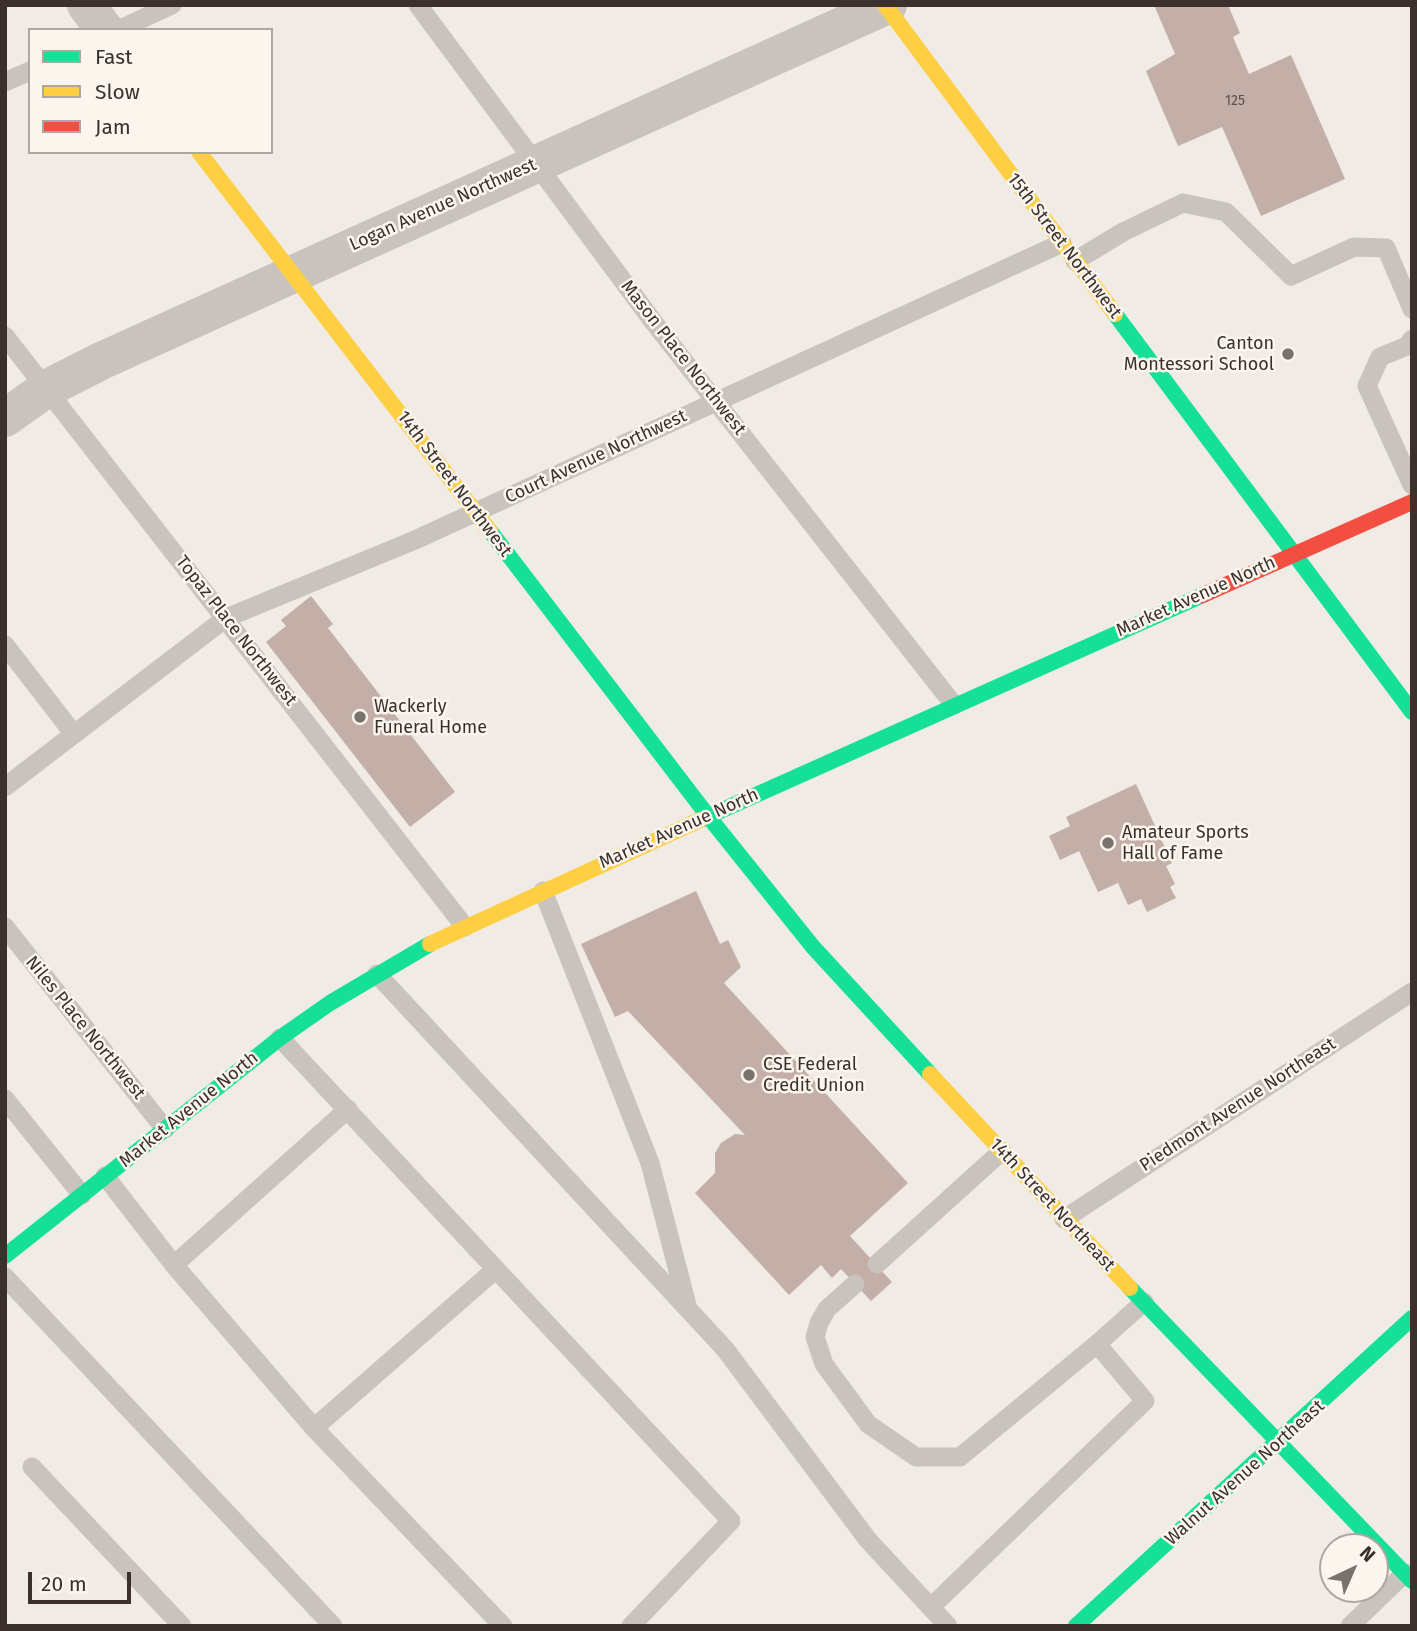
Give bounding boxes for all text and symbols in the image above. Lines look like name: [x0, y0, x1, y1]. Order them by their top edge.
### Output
legend: [28, 28, 273, 154]
text: Fast: [95, 44, 133, 70]
text: Slow: [95, 79, 140, 105]
house number: 125: [1225, 93, 1245, 109]
text: Jam: [95, 114, 131, 140]
street label: Logan Avenue Northwest: [346, 154, 540, 256]
street label: 15th Street Northwest: [1002, 169, 1126, 323]
street label: Mason Place Northwest: [616, 276, 750, 440]
place label: Canton Montessori School: [1124, 333, 1274, 376]
marker: Canton Montessori School: [1280, 346, 1296, 362]
street label: Court Avenue Northwest: [502, 405, 690, 509]
street label: 14th Street Northwest: [392, 407, 516, 561]
street label: Topaz Place Northwest: [171, 552, 301, 710]
street label: Market Avenue North: [1113, 552, 1279, 642]
place label: Wackerly Funeral Home: [374, 696, 487, 738]
marker: Wackerly Funeral Home: [352, 709, 368, 725]
street label: Market Avenue North: [596, 784, 762, 874]
place label: Amateur Sports Hall of Fame: [1122, 822, 1249, 864]
marker: Amateur Sports Hall of Fame: [1100, 835, 1116, 851]
street label: Niles Place Northwest: [21, 952, 149, 1104]
street label: Piedmont Avenue Northeast: [1136, 1033, 1340, 1177]
street label: Market Avenue North: [115, 1047, 263, 1173]
place label: CSE Federal Credit Union: [763, 1054, 865, 1096]
marker: CSE Federal Credit Union: [741, 1067, 757, 1083]
street label: 14th Street Northeast: [985, 1134, 1119, 1276]
street label: Walnut Avenue Northeast: [1161, 1396, 1329, 1550]
north arrow: [1319, 1533, 1389, 1603]
text: N: [1355, 1541, 1380, 1567]
scale bar: [32, 1558, 135, 1602]
text: 20 m: [41, 1571, 87, 1597]

